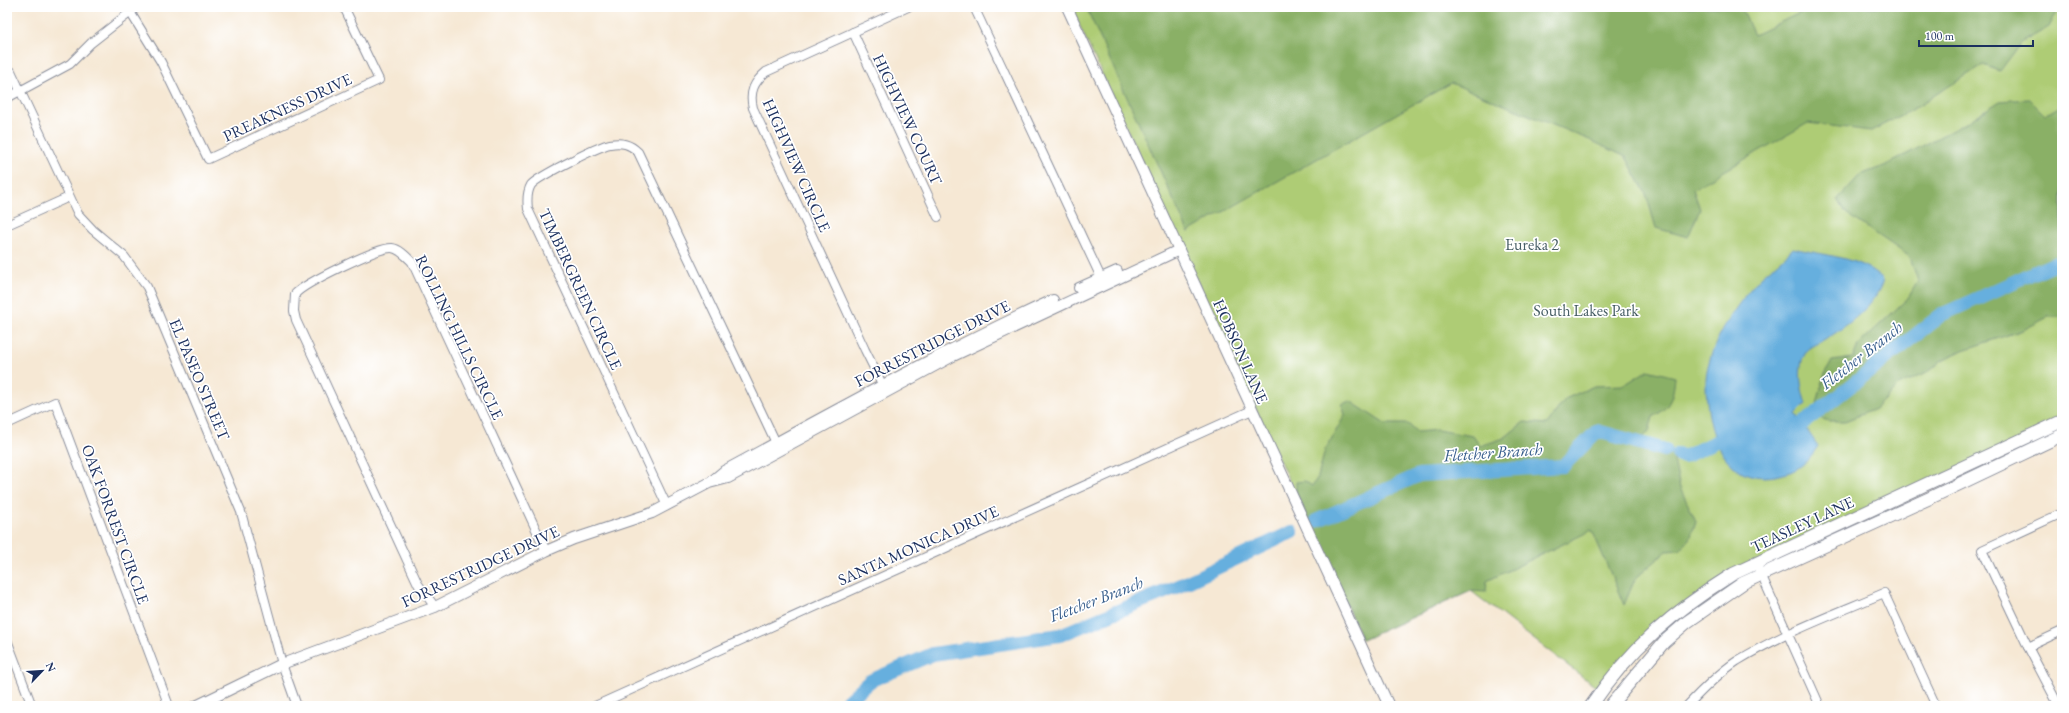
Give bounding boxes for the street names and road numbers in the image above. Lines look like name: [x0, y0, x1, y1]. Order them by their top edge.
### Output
street label: HIGHVIEW COURT: [868, 50, 947, 188]
street label: PREAKNESS DRIVE: [219, 68, 355, 146]
street label: HIGHVIEW CIRCLE: [758, 95, 835, 235]
street label: TIMBERGREEN CIRCLE: [534, 205, 627, 373]
street label: ROLLING HILLS CIRCLE: [410, 251, 509, 423]
street label: FORRESTRIDGE DRIVE: [851, 295, 1014, 392]
street label: HOBSON LANE: [1208, 296, 1273, 407]
street label: EL PASEO STREET: [164, 315, 235, 443]
street label: OAK FORREST CIRCLE: [77, 441, 154, 607]
street label: TEASLEY LANE: [1747, 491, 1857, 557]
street label: SANTA MONICA DRIVE: [835, 501, 1002, 590]
street label: FORRESTRIDGE DRIVE: [398, 521, 563, 612]

